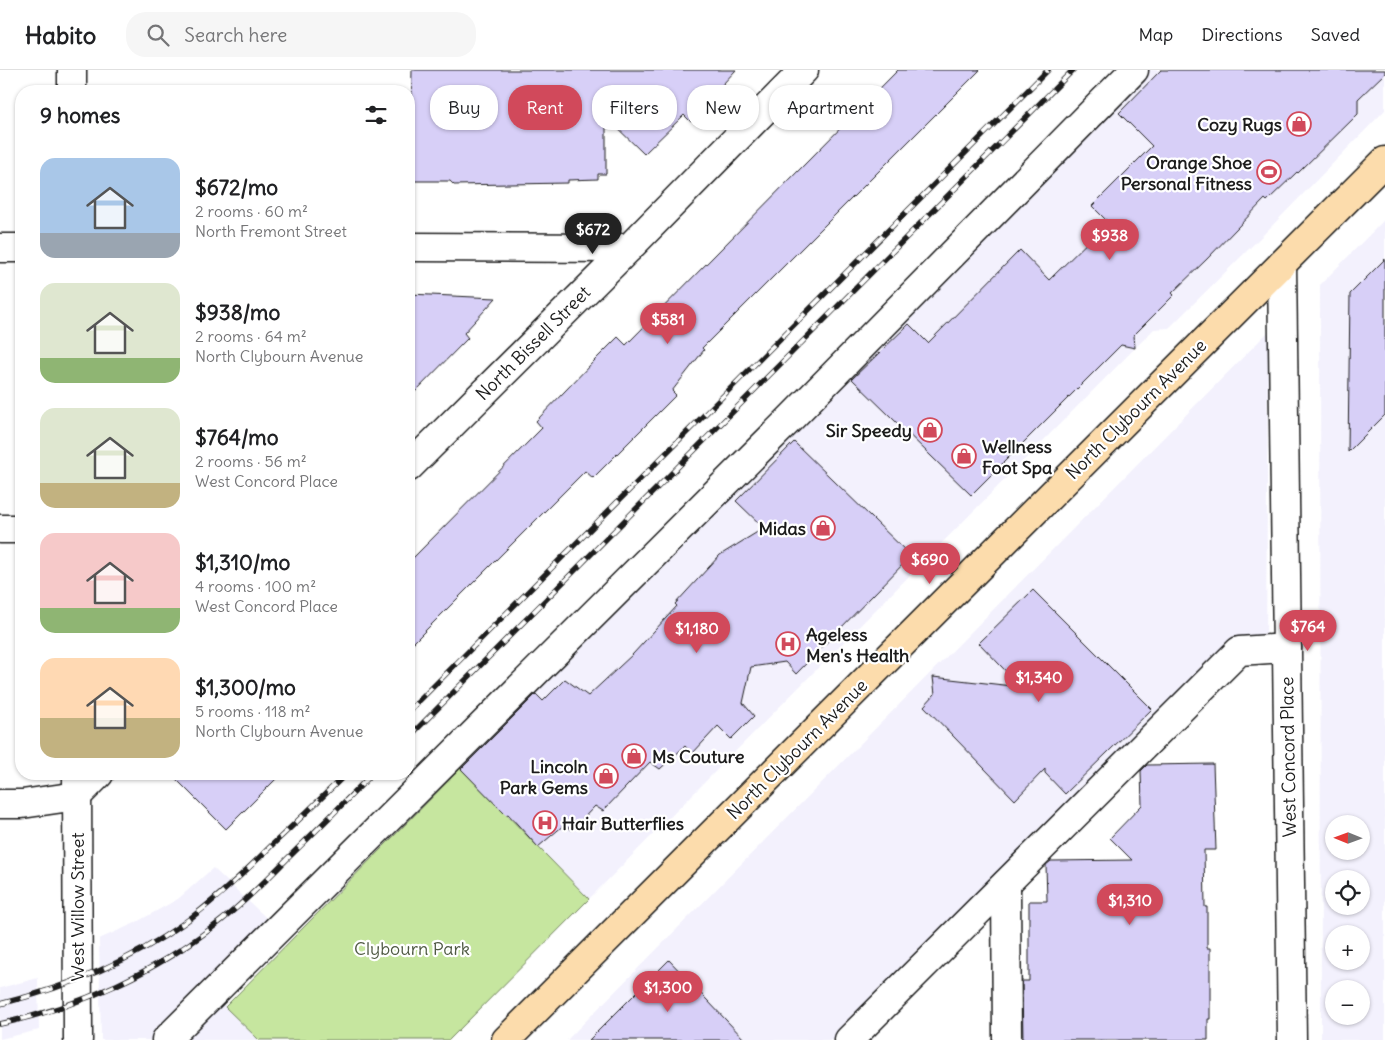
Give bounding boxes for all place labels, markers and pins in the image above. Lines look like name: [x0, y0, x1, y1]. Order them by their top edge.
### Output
shop icon: Cozy Rugs: [1286, 111, 1312, 137]
place label: Cozy Rugs: [1197, 113, 1282, 136]
place label: Orange Shoe Personal Fitness: [1121, 151, 1252, 195]
sports icon: Orange Shoe Personal Fitness: [1256, 159, 1282, 185]
pin: $672: [563, 212, 623, 255]
pin: $938: [1080, 218, 1140, 261]
pin: $581: [638, 302, 698, 345]
shop icon: Sir Speedy: [917, 417, 943, 443]
place label: Sir Speedy: [826, 419, 912, 442]
place label: Wellness Foot Spa: [982, 435, 1052, 479]
shop icon: Wellness Foot Spa: [951, 443, 977, 469]
shop icon: Midas: [810, 515, 836, 541]
place label: Midas: [758, 517, 806, 540]
pin: $690: [900, 542, 960, 585]
pin: $764: [1278, 610, 1338, 652]
pin: $1,180: [656, 612, 738, 654]
place label: Ageless Men's Health: [806, 623, 910, 667]
hospital icon: Ageless Men's Health: [775, 631, 801, 657]
pin: $1,340: [998, 660, 1080, 703]
shop icon: Ms Couture: [621, 743, 647, 769]
place label: Ms Couture: [652, 745, 745, 768]
place label: Lincoln Park Gems: [500, 755, 589, 799]
shop icon: Lincoln Park Gems: [593, 763, 619, 789]
hospital icon: Hair Butterflies: [532, 810, 558, 836]
place label: Hair Butterflies: [562, 812, 684, 835]
pin: $1,310: [1089, 884, 1171, 926]
pin: $1,300: [627, 970, 709, 1013]

